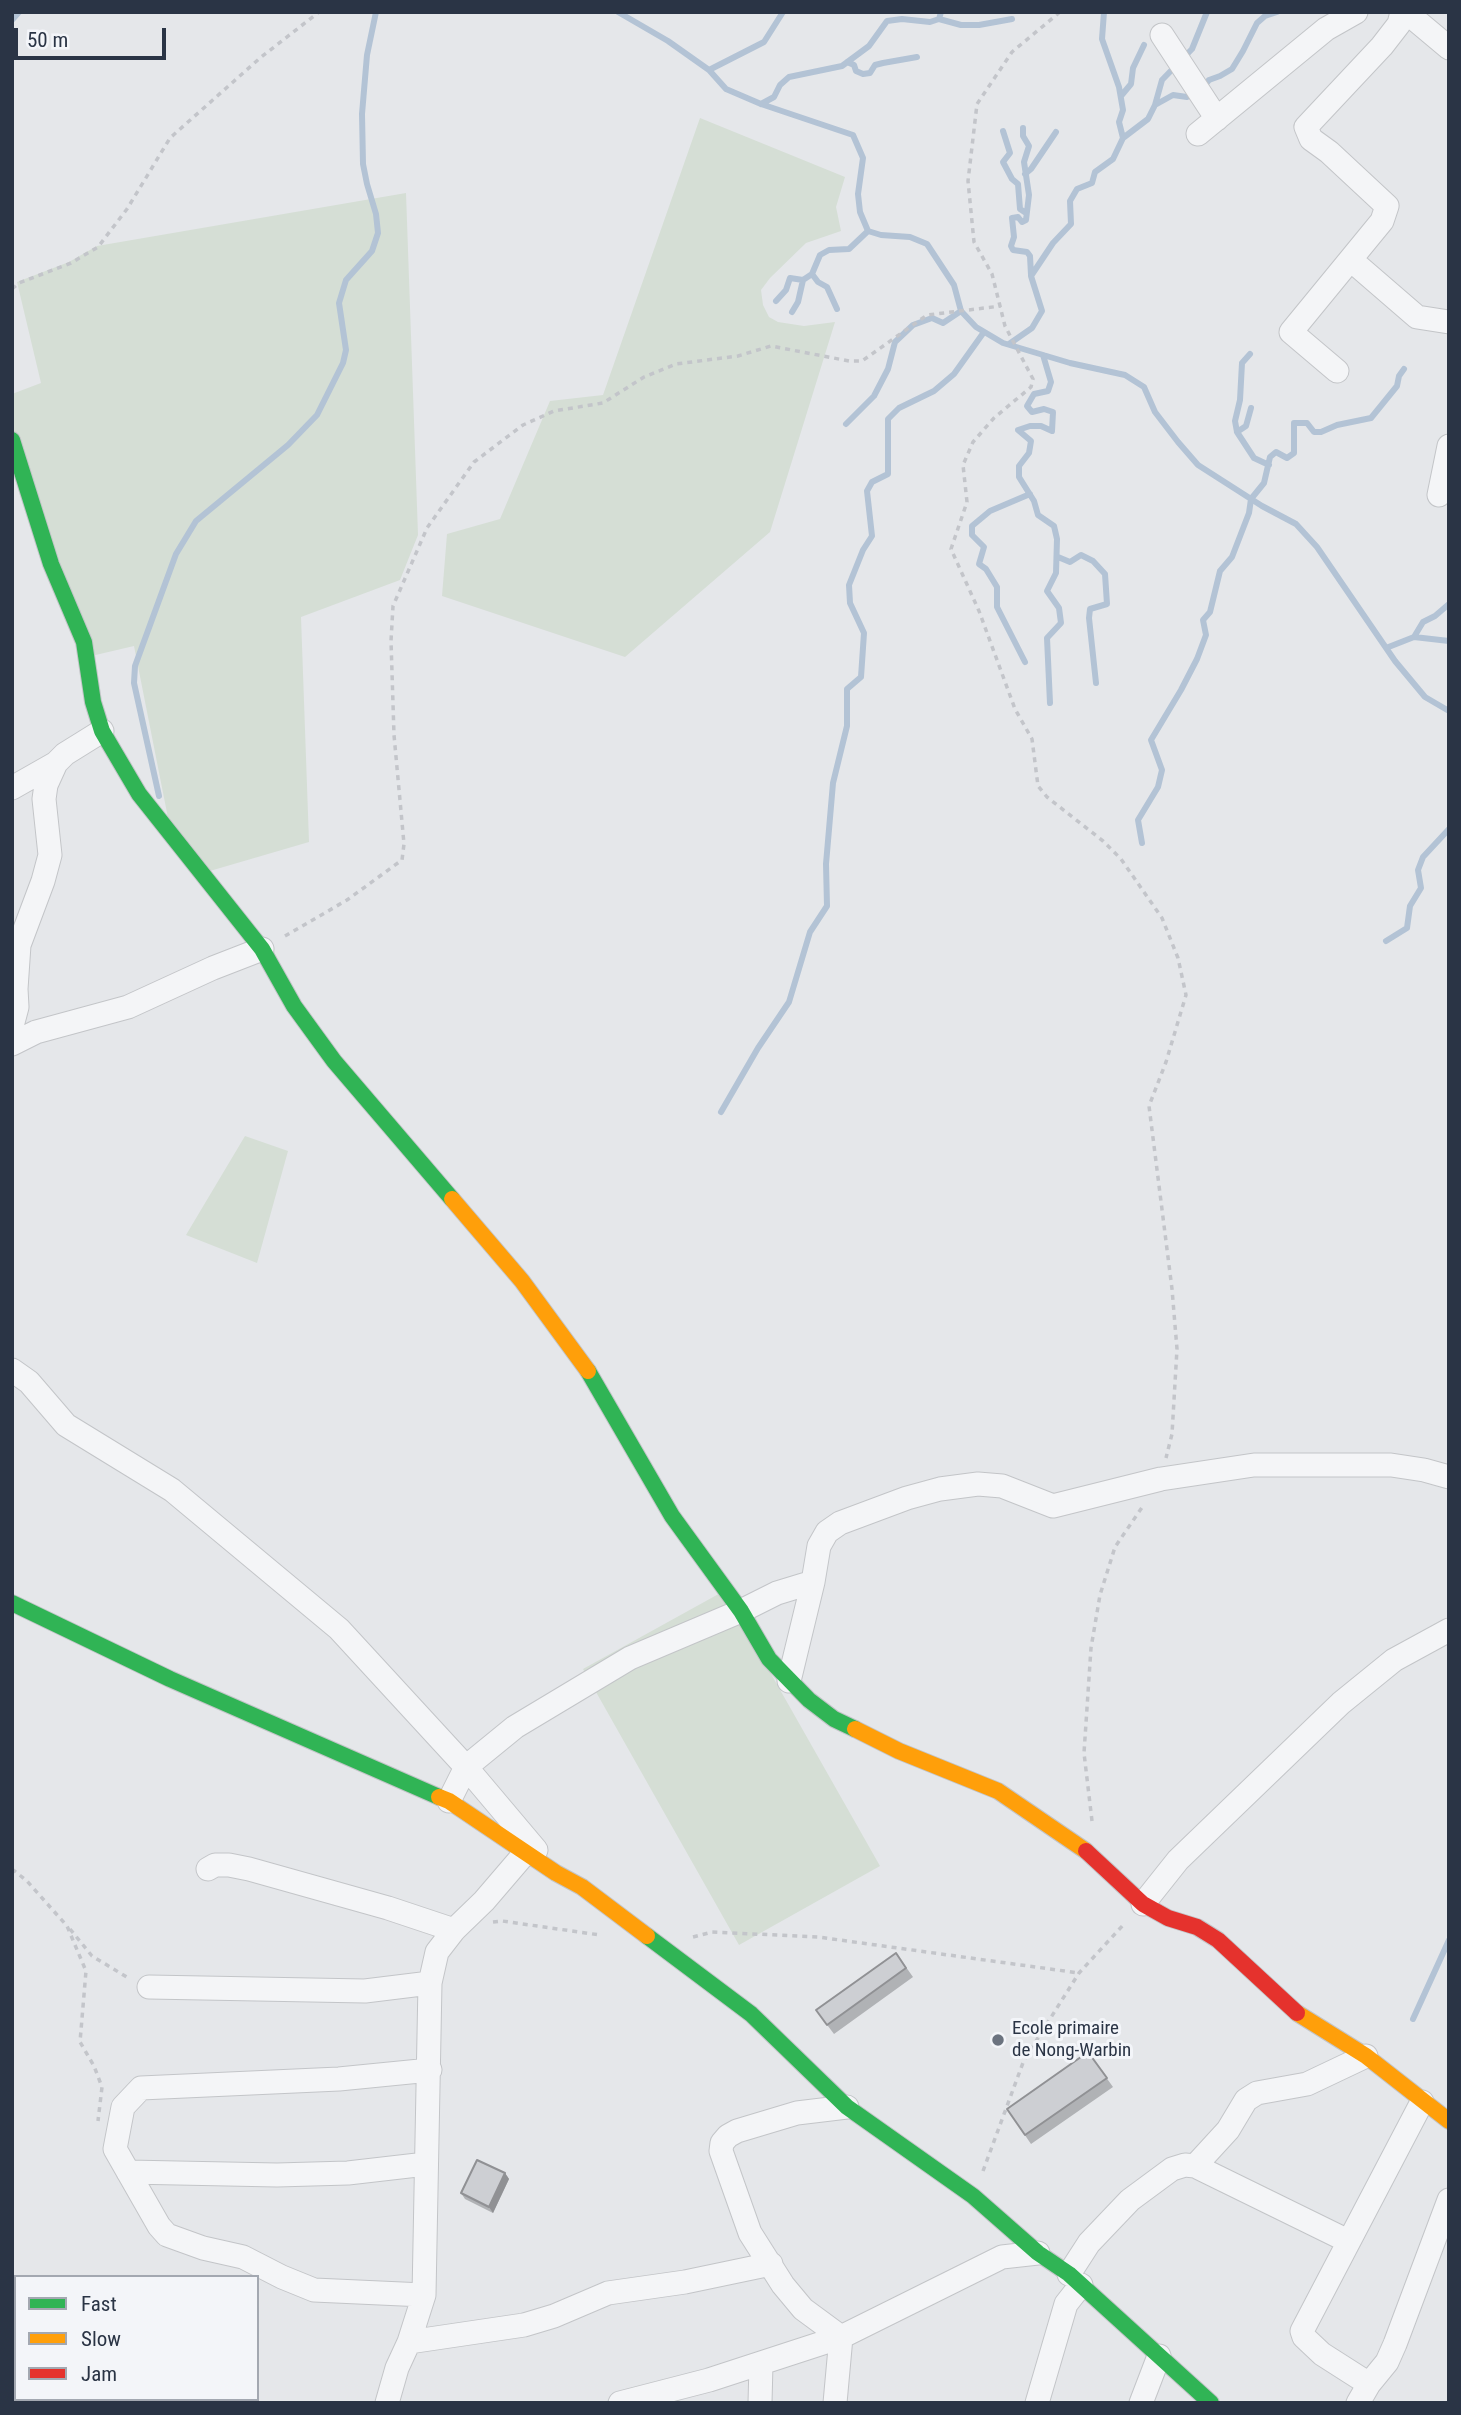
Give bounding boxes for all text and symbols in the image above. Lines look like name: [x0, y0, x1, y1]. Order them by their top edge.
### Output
scale bar: [18, 14, 170, 58]
text: 50 m: [27, 28, 68, 52]
place label: Ecole primaire de Nong-Warbin: [1012, 2018, 1131, 2062]
marker: Ecole primaire de Nong-Warbin: [990, 2032, 1006, 2048]
legend: [14, 2275, 259, 2401]
text: Fast: [81, 2292, 117, 2316]
text: Slow: [81, 2327, 121, 2351]
text: Jam: [81, 2362, 117, 2386]

